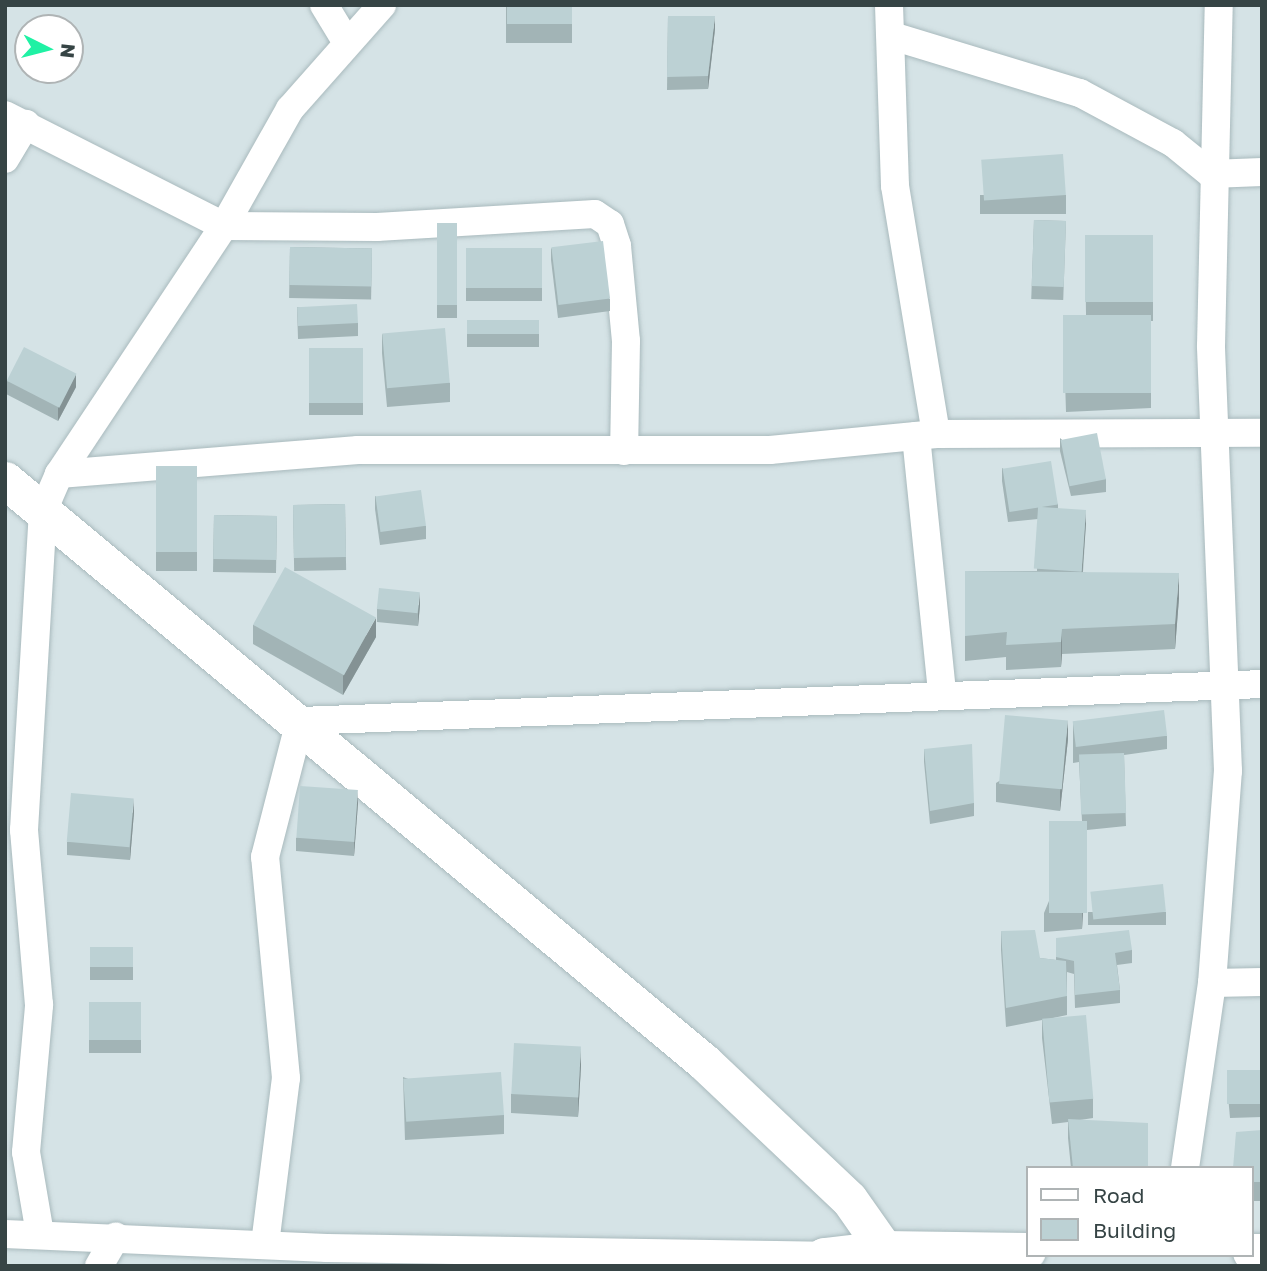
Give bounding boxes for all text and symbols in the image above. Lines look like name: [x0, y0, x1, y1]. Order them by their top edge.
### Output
north arrow: [14, 14, 84, 84]
text: N: [56, 43, 81, 59]
legend: [1026, 1166, 1253, 1257]
text: Road: [1093, 1182, 1144, 1208]
text: Building: [1093, 1217, 1176, 1243]

